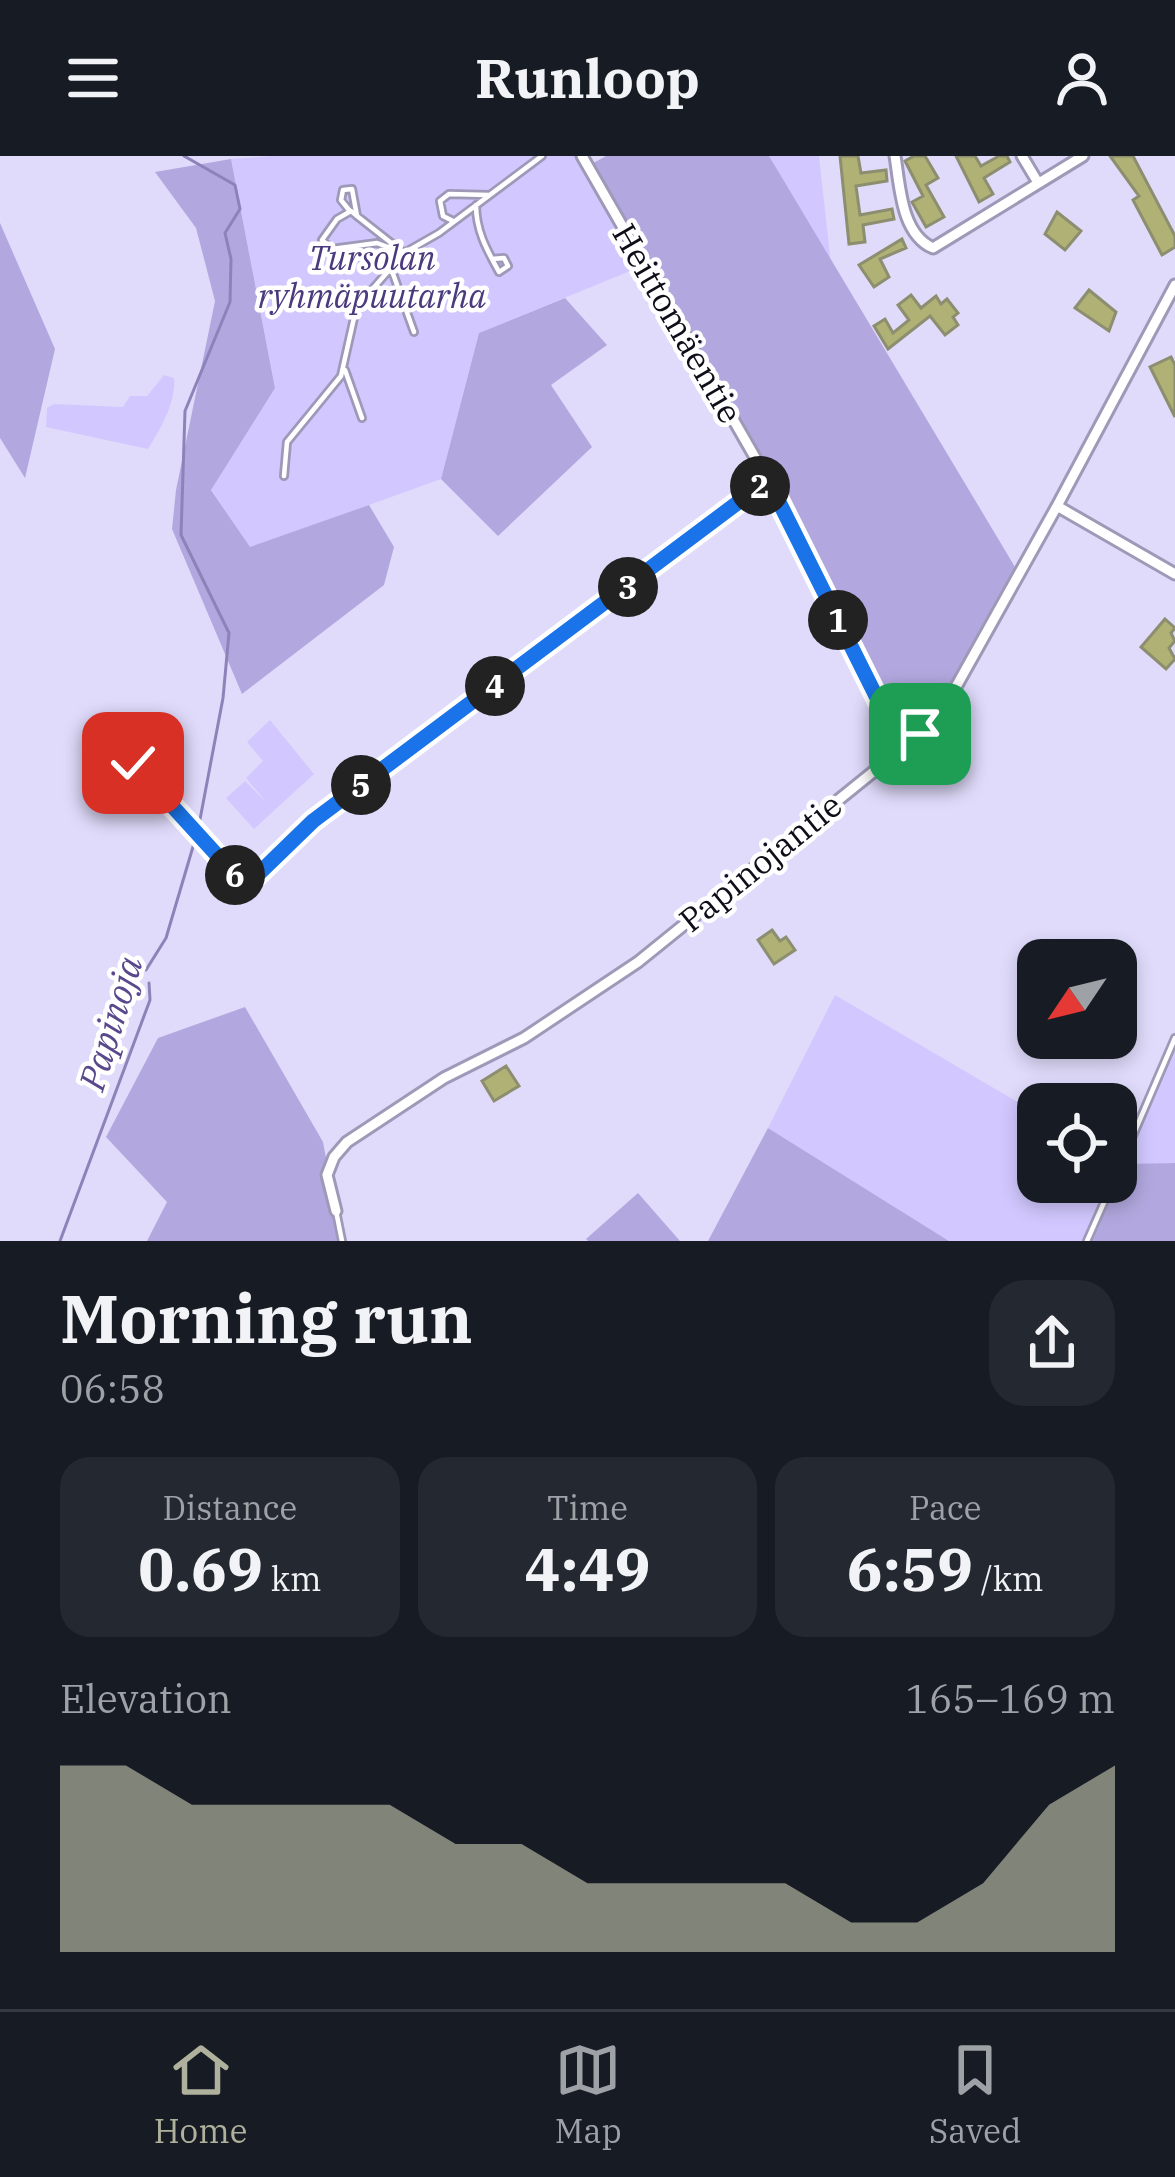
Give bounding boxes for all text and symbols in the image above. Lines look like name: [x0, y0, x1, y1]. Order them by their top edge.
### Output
text: Runloop: [475, 43, 700, 113]
icon: menu: [60, 45, 126, 111]
icon: person: [1049, 45, 1115, 111]
street label: Heittomäentie: [603, 215, 753, 431]
park label: Tursolan ryhmäpuutarha: [258, 236, 486, 317]
pin: 2: [730, 456, 790, 516]
text: 2: [750, 464, 770, 507]
pin: 3: [598, 557, 658, 617]
text: 3: [618, 565, 638, 608]
pin: 1: [808, 590, 868, 650]
text: 1: [828, 598, 848, 641]
pin: 4: [465, 656, 525, 716]
text: 4: [485, 664, 505, 707]
pin: [869, 683, 971, 785]
icon: arrive: [887, 701, 953, 767]
pin: [82, 712, 184, 814]
icon: check: [100, 730, 166, 796]
pin: 5: [331, 755, 391, 815]
text: 5: [351, 763, 371, 806]
street label: Papinojantie: [670, 783, 850, 941]
pin: 6: [205, 845, 265, 905]
text: 6: [225, 853, 245, 896]
north arrow: [1017, 939, 1137, 1059]
map controls: [1017, 939, 1137, 1203]
water label: Papinoja: [67, 950, 153, 1097]
button: locate: [1017, 1083, 1137, 1203]
text: Morning run: [60, 1275, 473, 1361]
button: share: [989, 1280, 1115, 1406]
text: 06:58: [60, 1363, 165, 1414]
text: Distance: [162, 1486, 297, 1529]
text: Time: [547, 1486, 628, 1529]
text: Pace: [909, 1486, 981, 1529]
text: 0.69: [138, 1529, 263, 1608]
text: 4:49: [524, 1529, 651, 1608]
text: 6:59: [847, 1529, 973, 1608]
text: km: [263, 1557, 321, 1600]
text: /km: [973, 1557, 1043, 1600]
text: Elevation: [60, 1673, 232, 1724]
text: 165–169 m: [905, 1673, 1115, 1724]
tab: Home: [154, 2037, 247, 2152]
tab: Map: [555, 2037, 622, 2152]
tab: Saved: [929, 2037, 1021, 2152]

